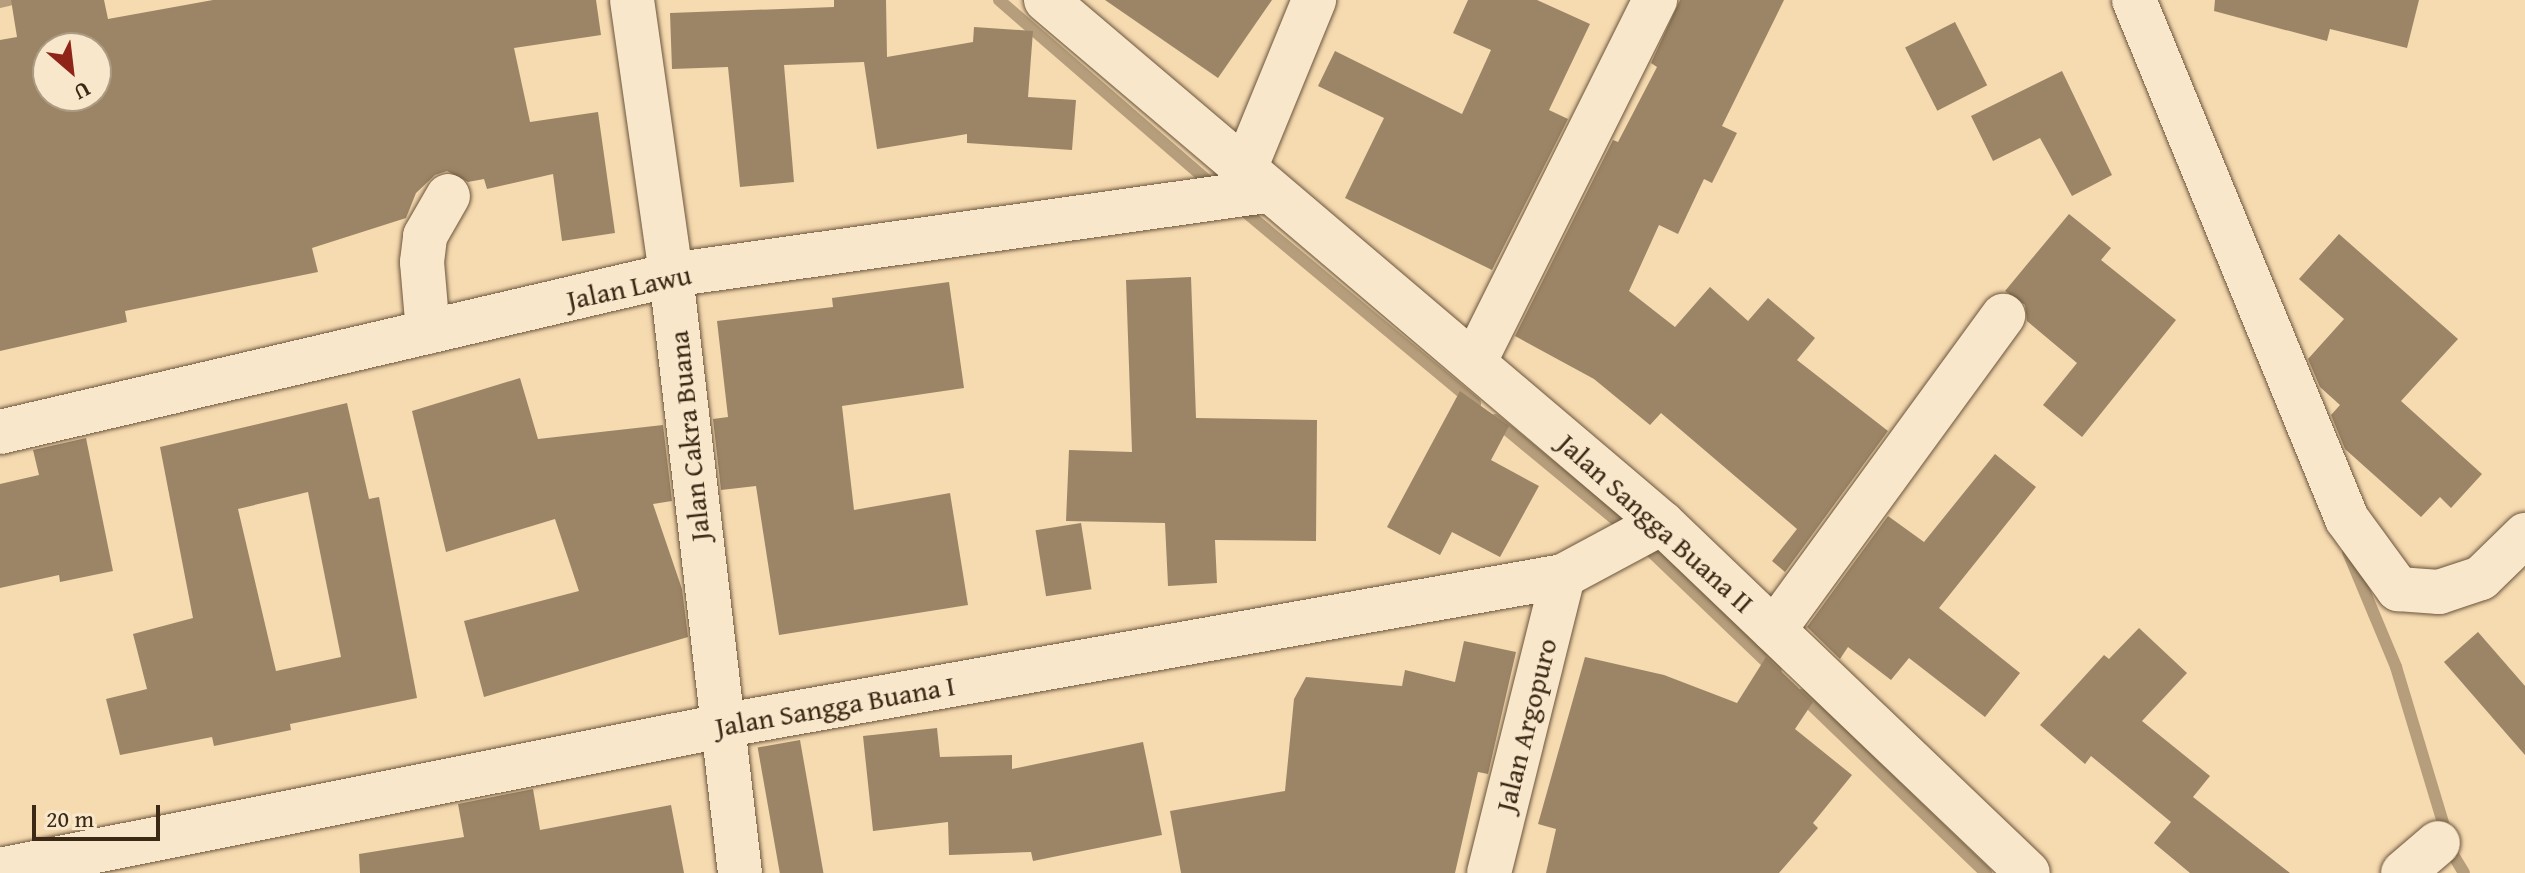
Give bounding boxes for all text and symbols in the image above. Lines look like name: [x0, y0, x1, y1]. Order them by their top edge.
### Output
north arrow: [32, 32, 112, 112]
text: U: [68, 74, 96, 109]
street label: Jalan Lawu: [564, 257, 694, 317]
street label: Jalan Cakra Buana: [661, 329, 717, 543]
street label: Jalan Sangga Buana II: [1551, 426, 1761, 620]
street label: Jalan Argopuro: [1488, 635, 1564, 815]
street label: Jalan Sangga Buana I: [712, 668, 958, 744]
scale bar: [36, 789, 164, 839]
text: 20 m: [46, 801, 94, 836]

